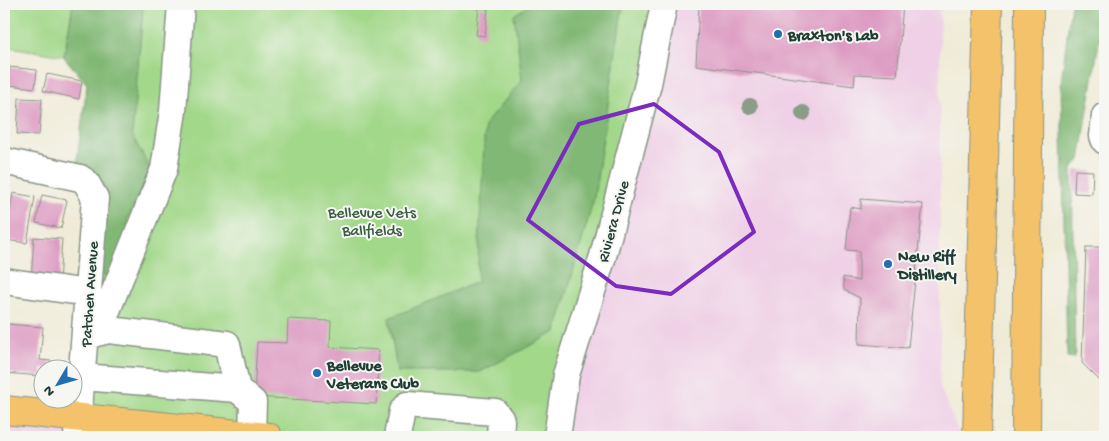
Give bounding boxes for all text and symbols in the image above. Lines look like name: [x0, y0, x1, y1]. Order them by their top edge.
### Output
marker: Braxton's Lab: [772, 28, 784, 40]
place label: Braxton's Lab: [787, 28, 879, 47]
street label: Riviera Drive: [595, 178, 636, 265]
park label: Bellevue Vets Ballfields: [327, 205, 417, 242]
street label: Patchen Avenue: [78, 240, 105, 349]
place label: New Riff Distillery: [896, 248, 957, 286]
marker: New Riff Distillery: [882, 258, 894, 270]
north arrow: [32, 358, 82, 408]
place label: Bellevue Veterans Club: [326, 358, 419, 395]
marker: Bellevue Veterans Club: [311, 367, 323, 379]
text: N: [40, 382, 59, 399]

